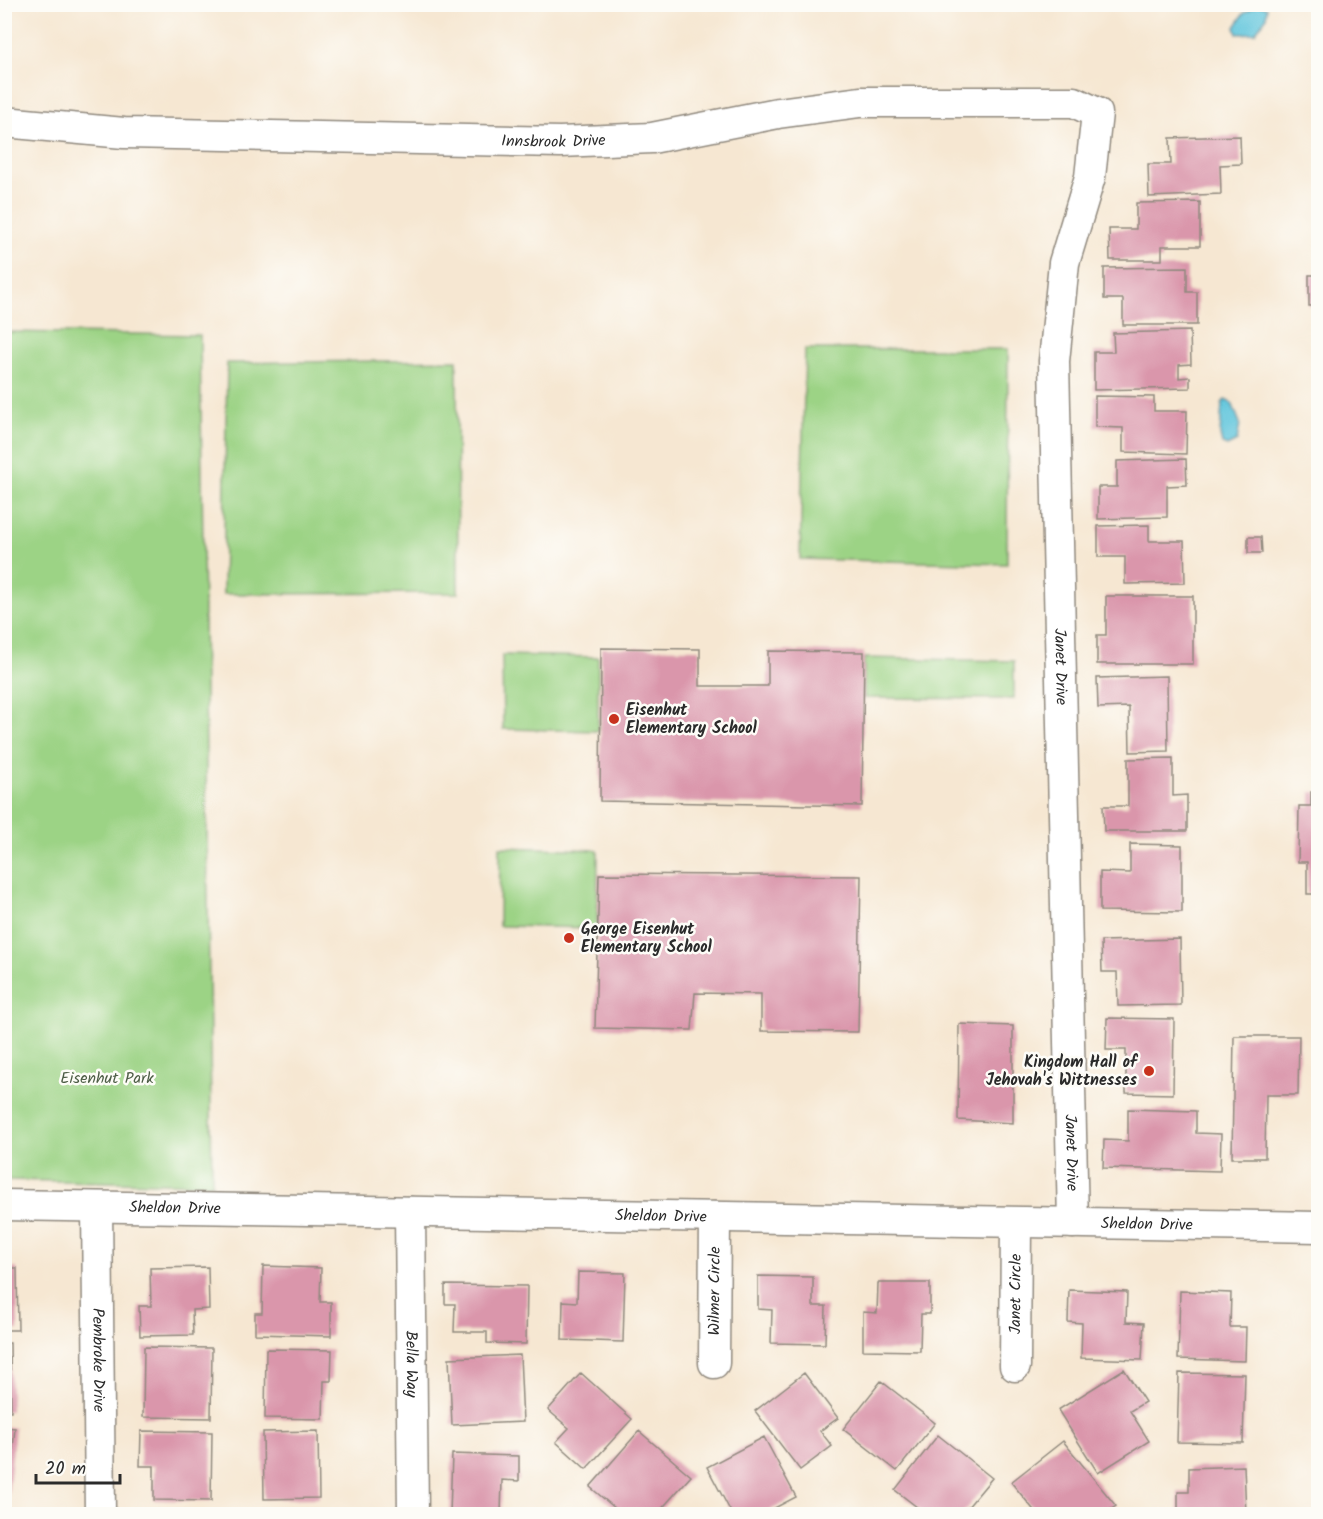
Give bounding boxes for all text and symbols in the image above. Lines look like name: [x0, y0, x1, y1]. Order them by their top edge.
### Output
street label: Innsbrook Drive: [501, 128, 606, 155]
street label: Janet Drive: [1047, 628, 1074, 705]
place label: Eisenhut Elementary School: [626, 698, 758, 741]
marker: Eisenhut Elementary School: [607, 712, 621, 726]
place label: George Eisenhut Elementary School: [581, 917, 713, 960]
marker: George Eisenhut Elementary School: [562, 931, 576, 945]
place label: Kingdom Hall of Jehovah's Wittnesses: [986, 1050, 1139, 1093]
marker: Kingdom Hall of Jehovah's Wittnesses: [1142, 1064, 1156, 1078]
park label: Eisenhut Park: [60, 1066, 154, 1091]
street label: Janet Drive: [1058, 1114, 1085, 1191]
street label: Sheldon Drive: [129, 1195, 221, 1221]
street label: Sheldon Drive: [615, 1203, 707, 1229]
street label: Sheldon Drive: [1101, 1211, 1193, 1237]
street label: Wilmer Circle: [702, 1246, 727, 1336]
street label: Janet Circle: [1003, 1254, 1028, 1334]
street label: Pembroke Drive: [85, 1308, 112, 1412]
street label: Bella Way: [399, 1331, 424, 1398]
scale bar: [36, 1447, 120, 1485]
text: 20 m: [45, 1455, 86, 1484]

